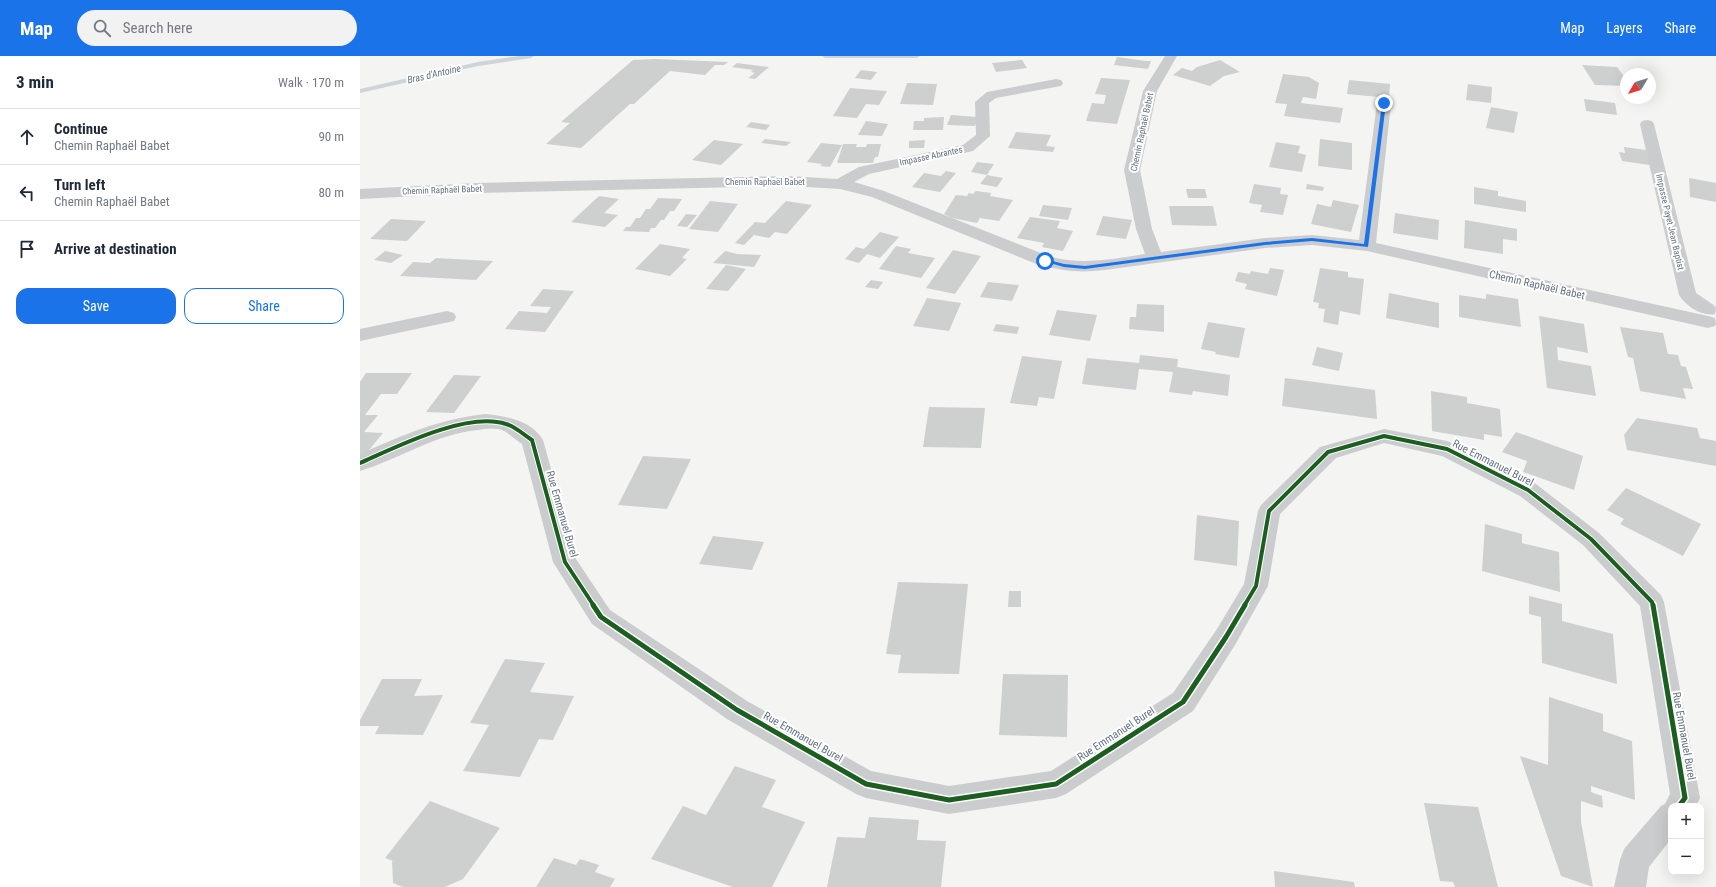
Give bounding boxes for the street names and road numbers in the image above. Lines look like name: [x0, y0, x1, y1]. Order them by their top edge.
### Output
street label: Chemin Raphaël Babet: [1129, 92, 1155, 172]
street label: Impasse Abrantes: [899, 144, 963, 168]
street label: Impasse Payet Jean Baptist: [1654, 173, 1686, 271]
street label: Chemin Raphaël Babet: [725, 177, 805, 187]
street label: Chemin Raphaël Babet: [402, 184, 482, 196]
street label: Chemin Raphaël Babet: [1488, 268, 1586, 302]
street label: Rue Emmanuel Burel: [1450, 437, 1536, 489]
street label: Rue Emmanuel Burel: [543, 469, 581, 559]
street label: Rue Emmanuel Burel: [1670, 691, 1698, 781]
street label: Rue Emmanuel Burel: [1075, 704, 1157, 764]
street label: Rue Emmanuel Burel: [761, 709, 845, 765]

